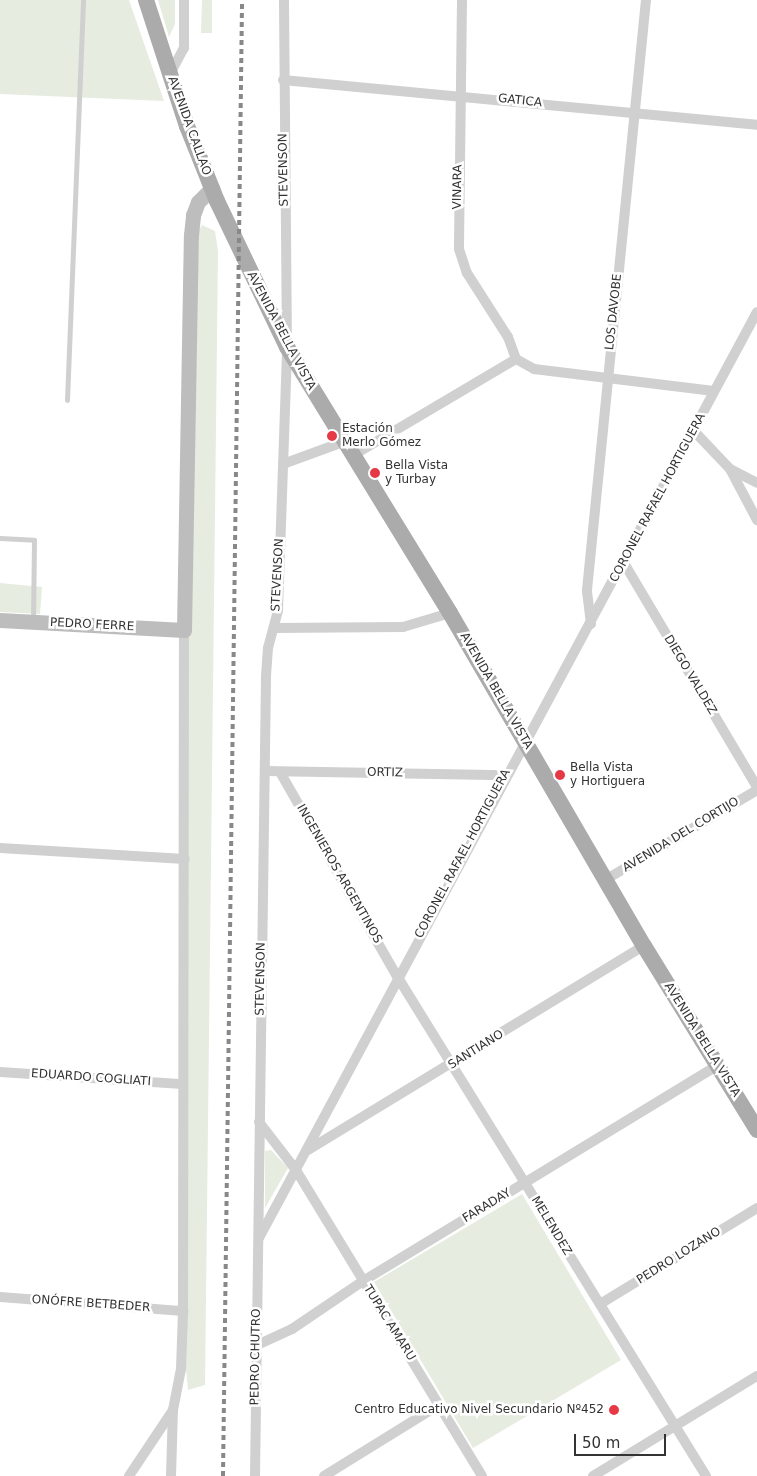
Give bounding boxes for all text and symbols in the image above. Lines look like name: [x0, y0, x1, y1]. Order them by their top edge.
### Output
street label: AVENIDA CALLAO: [164, 74, 214, 178]
street label: GATICA: [497, 92, 543, 110]
street label: STEVENSON: [276, 133, 292, 207]
street label: VINARA: [450, 164, 466, 210]
street label: AVENIDA BELLA VISTA: [244, 269, 318, 393]
street label: LOS DAVOBE: [603, 273, 625, 351]
street label: CORONEL RAFAEL HORTIGUERA: [607, 411, 709, 585]
place label: Estación Merlo Gómez: [342, 422, 421, 450]
marker: Estación Merlo Gómez: [326, 430, 338, 442]
place label: Bella Vista y Turbay: [385, 459, 448, 487]
marker: Bella Vista y Turbay: [369, 467, 381, 479]
street label: STEVENSON: [269, 538, 287, 612]
street label: PEDRO FERRE: [49, 616, 135, 634]
street label: AVENIDA BELLA VISTA: [457, 630, 535, 752]
street label: DIEGO VALDEZ: [661, 633, 719, 717]
place label: Bella Vista y Hortiguera: [570, 761, 645, 789]
street label: ORTIZ: [367, 765, 403, 781]
street label: CORONEL RAFAEL HORTIGUERA: [412, 767, 514, 941]
marker: Bella Vista y Hortiguera: [554, 769, 566, 781]
street label: AVENIDA DEL CORTIJO: [620, 795, 742, 875]
street label: INGENIEROS ARGENTINOS: [293, 802, 385, 946]
street label: STEVENSON: [253, 942, 269, 1016]
street label: AVENIDA BELLA VISTA: [661, 980, 743, 1100]
street label: SANTIANO: [446, 1027, 506, 1073]
street label: EDUARDO COGLIATI: [31, 1067, 151, 1089]
street label: FARADAY: [460, 1186, 514, 1226]
street label: MELENDEZ: [528, 1194, 574, 1258]
street label: PEDRO LOZANO: [634, 1224, 724, 1288]
street label: TUPAC AMARU: [360, 1282, 418, 1364]
street label: ONÓFRE BETBEDER: [31, 1293, 151, 1315]
street label: PEDRO CHUTRO: [248, 1308, 264, 1406]
place label: Centro Educativo Nivel Secundario Nº452: [354, 1403, 604, 1417]
marker: Centro Educativo Nivel Secundario Nº452: [608, 1404, 620, 1416]
scale bar: [577, 1424, 670, 1456]
text: 50 m: [582, 1434, 620, 1452]

